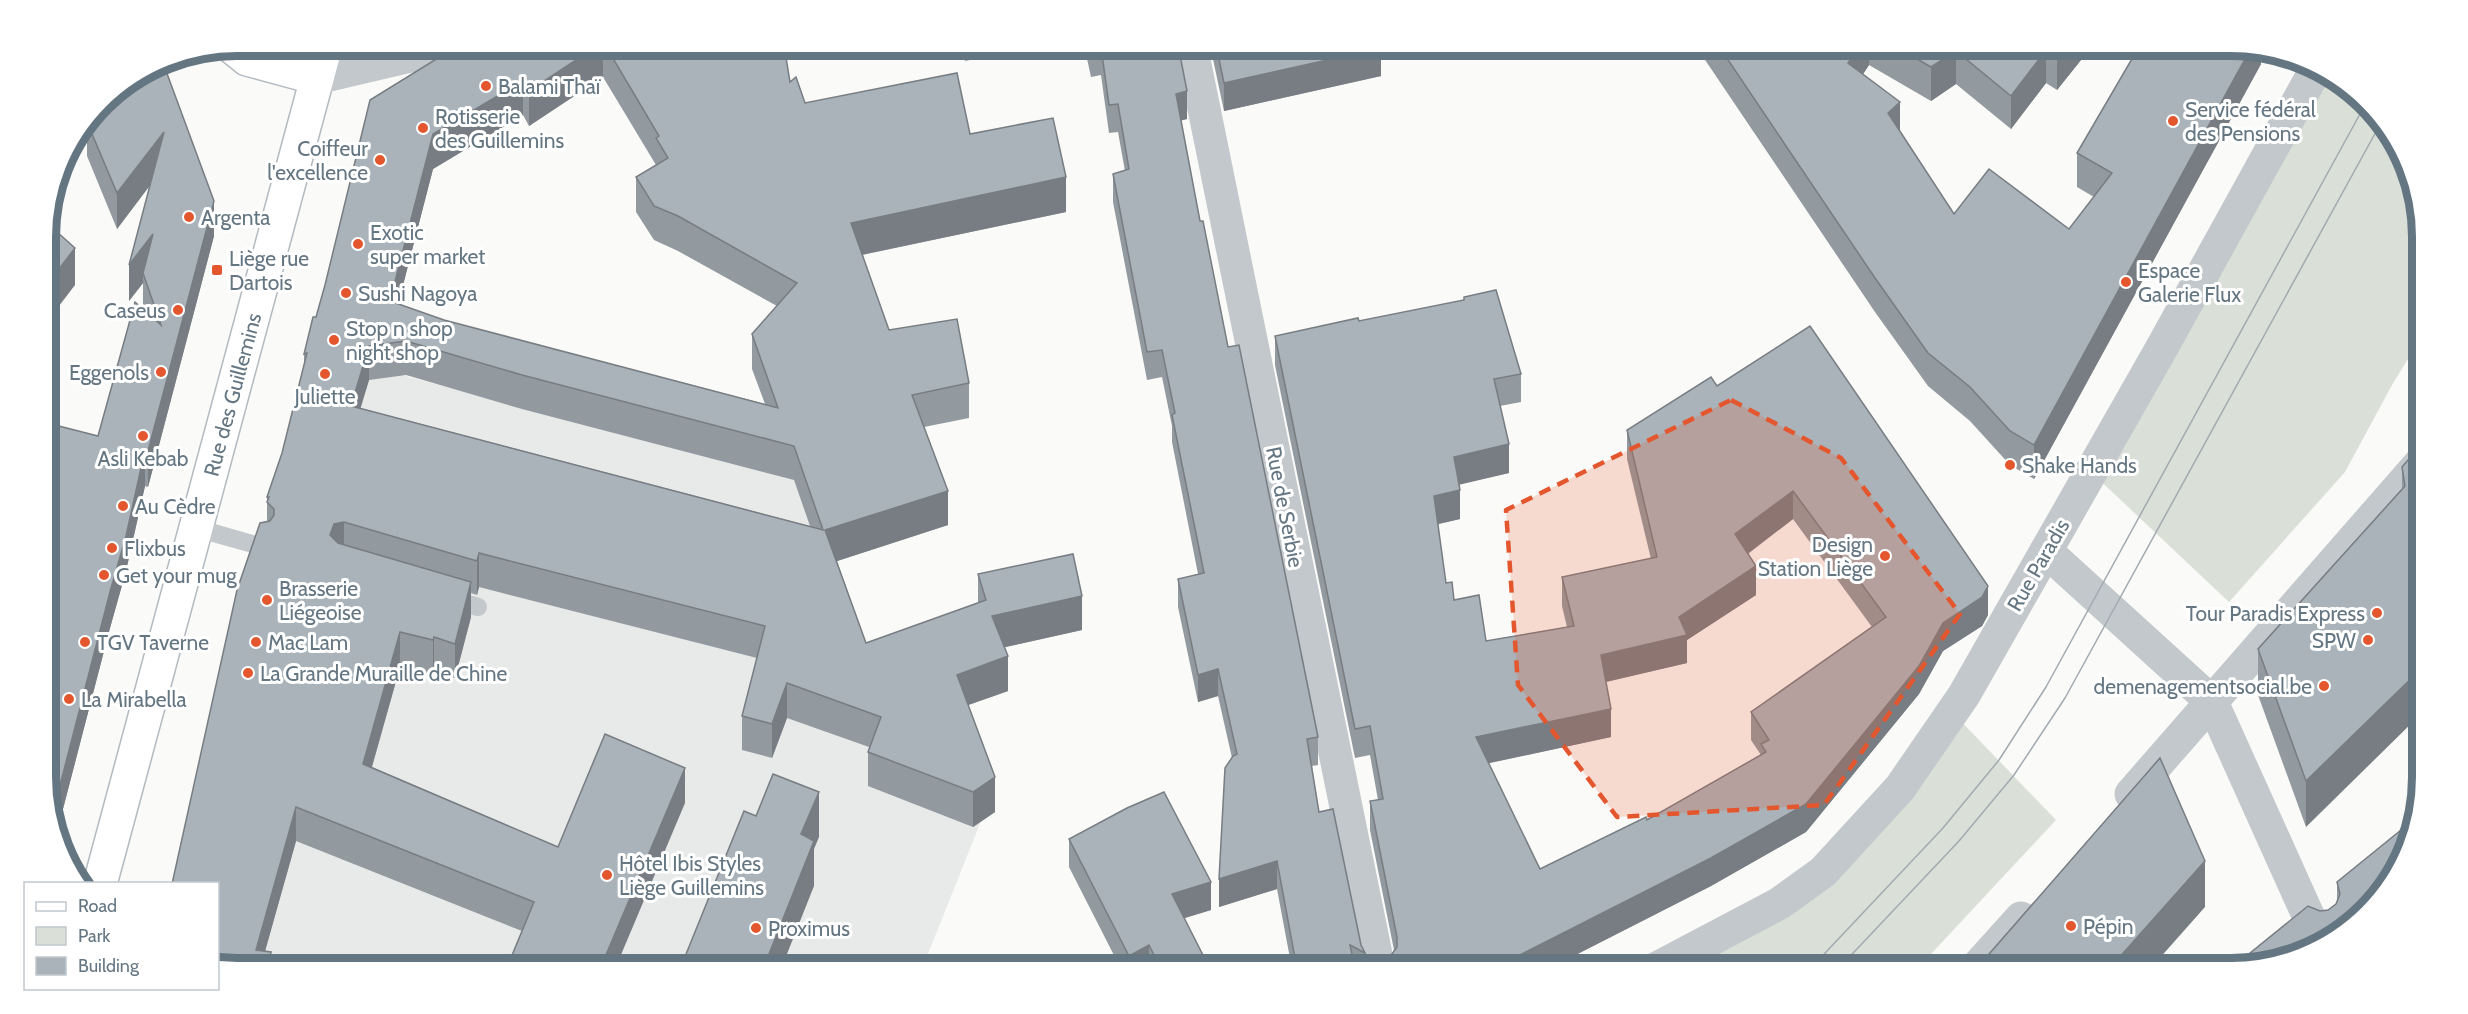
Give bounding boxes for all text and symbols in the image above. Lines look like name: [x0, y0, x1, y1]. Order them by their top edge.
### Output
place label: Balami Thaï: [498, 74, 602, 99]
marker: Balami Thaï: [479, 79, 493, 93]
place label: Service fédéral des Pensions: [2185, 97, 2316, 146]
place label: Rotisserie des Guillemins: [435, 104, 564, 153]
marker: Service fédéral des Pensions: [2166, 114, 2180, 128]
marker: Rotisserie des Guillemins: [416, 121, 430, 135]
place label: Coiffeur l'excellence: [267, 136, 368, 185]
marker: Coiffeur l'excellence: [373, 153, 387, 167]
place label: Argenta: [201, 205, 270, 230]
marker: Argenta: [182, 210, 196, 224]
place label: Exotic super market: [370, 220, 485, 269]
marker: Exotic super market: [351, 237, 365, 251]
place label: Liège rue Dartois: [229, 246, 309, 295]
place label: Espace Galerie Flux: [2138, 258, 2241, 307]
marker: Liège rue Dartois: [210, 263, 224, 277]
marker: Espace Galerie Flux: [2119, 275, 2133, 289]
place label: Sushi Nagoya: [358, 281, 477, 306]
marker: Sushi Nagoya: [339, 286, 353, 300]
place label: Caseus: [104, 298, 166, 323]
marker: Caseus: [171, 303, 185, 317]
street label: Rue des Guillemins: [198, 310, 266, 479]
place label: Stop n shop night shop: [346, 316, 453, 365]
marker: Stop n shop night shop: [327, 333, 341, 347]
place label: Eggenols: [69, 360, 149, 385]
marker: Eggenols: [154, 365, 168, 379]
marker: Juliette: [318, 367, 332, 381]
place label: Juliette: [293, 384, 356, 409]
marker: Asli Kebab: [136, 429, 150, 443]
street label: Rue de Serbie: [1261, 444, 1309, 570]
place label: Asli Kebab: [97, 446, 189, 471]
place label: Shake Hands: [2022, 453, 2137, 478]
marker: Shake Hands: [2003, 458, 2017, 472]
place label: Au Cèdre: [135, 494, 216, 519]
marker: Au Cèdre: [116, 499, 130, 513]
street label: Rue Paradis: [2002, 514, 2074, 615]
place label: Design Station Liège: [1758, 532, 1873, 581]
place label: Flixbus: [124, 536, 186, 561]
marker: Flixbus: [105, 541, 119, 555]
marker: Design Station Liège: [1878, 549, 1892, 563]
place label: Get your mug: [116, 563, 237, 588]
marker: Get your mug: [97, 568, 111, 582]
place label: Brasserie Liégeoise: [279, 576, 362, 625]
marker: Brasserie Liégeoise: [260, 593, 274, 607]
place label: Tour Paradis Express: [2186, 601, 2365, 626]
marker: Tour Paradis Express: [2370, 606, 2384, 620]
place label: SPW: [2312, 628, 2356, 653]
place label: TGV Taverne: [97, 630, 209, 655]
place label: Mac Lam: [268, 630, 348, 655]
marker: SPW: [2361, 633, 2375, 647]
marker: TGV Taverne: [78, 635, 92, 649]
marker: Mac Lam: [249, 635, 263, 649]
place label: La Grande Muraille de Chine: [260, 661, 508, 686]
marker: La Grande Muraille de Chine: [241, 666, 255, 680]
place label: demenagementsocial.be: [2094, 674, 2312, 699]
marker: demenagementsocial.be: [2317, 679, 2331, 693]
place label: La Mirabella: [81, 687, 187, 712]
marker: La Mirabella: [62, 692, 76, 706]
place label: Hôtel Ibis Styles Liège Guillemins: [619, 851, 764, 900]
marker: Hôtel Ibis Styles Liège Guillemins: [600, 868, 614, 882]
legend: [24, 882, 219, 990]
text: Road: [78, 895, 117, 917]
place label: Pépin: [2083, 914, 2133, 939]
place label: Proximus: [768, 916, 850, 941]
marker: Pépin: [2064, 919, 2078, 933]
marker: Proximus: [749, 921, 763, 935]
text: Park: [78, 925, 111, 947]
text: Building: [78, 955, 140, 977]

